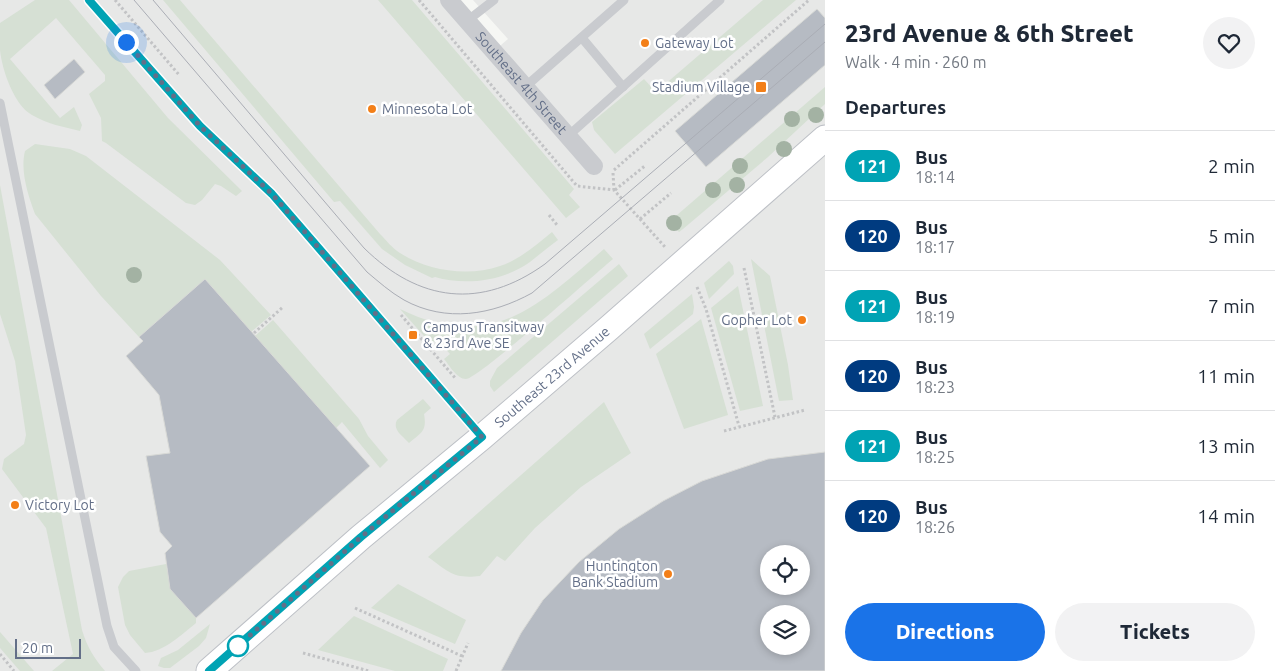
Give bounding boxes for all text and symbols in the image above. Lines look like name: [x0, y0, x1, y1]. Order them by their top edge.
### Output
button: heart: [1203, 17, 1255, 69]
text: 23rd Avenue & 6th Street: [845, 20, 1134, 47]
street label: Southeast 4th Street: [472, 28, 571, 138]
your location: [114, 30, 139, 55]
place label: Gateway Lot: [655, 35, 734, 51]
marker: Gateway Lot: [639, 37, 651, 49]
text: Walk · 4 min · 260 m: [845, 53, 987, 71]
place label: Stadium Village: [652, 79, 750, 95]
marker: Stadium Village: [754, 80, 768, 94]
text: Departures: [845, 96, 946, 118]
place label: Minnesota Lot: [382, 101, 473, 117]
marker: Minnesota Lot: [366, 103, 378, 115]
text: Bus: [915, 146, 948, 168]
text: 2 min: [1208, 155, 1255, 177]
text: 121: [857, 156, 888, 176]
text: 18:14: [915, 168, 955, 186]
text: Bus: [915, 216, 948, 238]
text: 5 min: [1208, 225, 1255, 247]
text: 120: [857, 226, 888, 246]
text: 18:17: [915, 238, 955, 256]
text: Bus: [915, 286, 948, 308]
text: 7 min: [1208, 295, 1255, 317]
text: 121: [857, 296, 888, 316]
text: 18:19: [915, 308, 955, 326]
place label: Gopher Lot: [721, 312, 792, 328]
marker: Gopher Lot: [796, 314, 808, 326]
place label: Campus Transitway & 23rd Ave SE: [423, 319, 544, 351]
street label: Southeast 23rd Avenue: [491, 323, 613, 431]
marker: Campus Transitway & 23rd Ave SE: [407, 329, 419, 341]
text: Bus: [915, 356, 948, 378]
text: 11 min: [1197, 365, 1255, 387]
text: 120: [857, 366, 888, 386]
text: 18:23: [915, 378, 955, 396]
text: Bus: [915, 426, 948, 448]
text: 13 min: [1197, 435, 1255, 457]
text: 121: [857, 436, 888, 456]
text: 18:25: [915, 448, 955, 466]
text: Bus: [915, 496, 948, 518]
place label: Victory Lot: [25, 497, 95, 513]
marker: Victory Lot: [9, 499, 21, 511]
text: 14 min: [1197, 505, 1255, 527]
text: 120: [857, 506, 888, 526]
text: 18:26: [915, 518, 955, 536]
map controls: [760, 545, 810, 655]
button: locate: [760, 545, 810, 595]
place label: Huntington Bank Stadium: [572, 558, 658, 590]
marker: Huntington Bank Stadium: [662, 568, 674, 580]
button: Directions: [845, 603, 1045, 661]
button: Tickets: [1055, 603, 1255, 661]
button: layers: [760, 605, 810, 655]
unlabelled marker: [227, 635, 249, 657]
scale bar: [15, 636, 81, 659]
text: 20 m: [22, 640, 53, 656]

